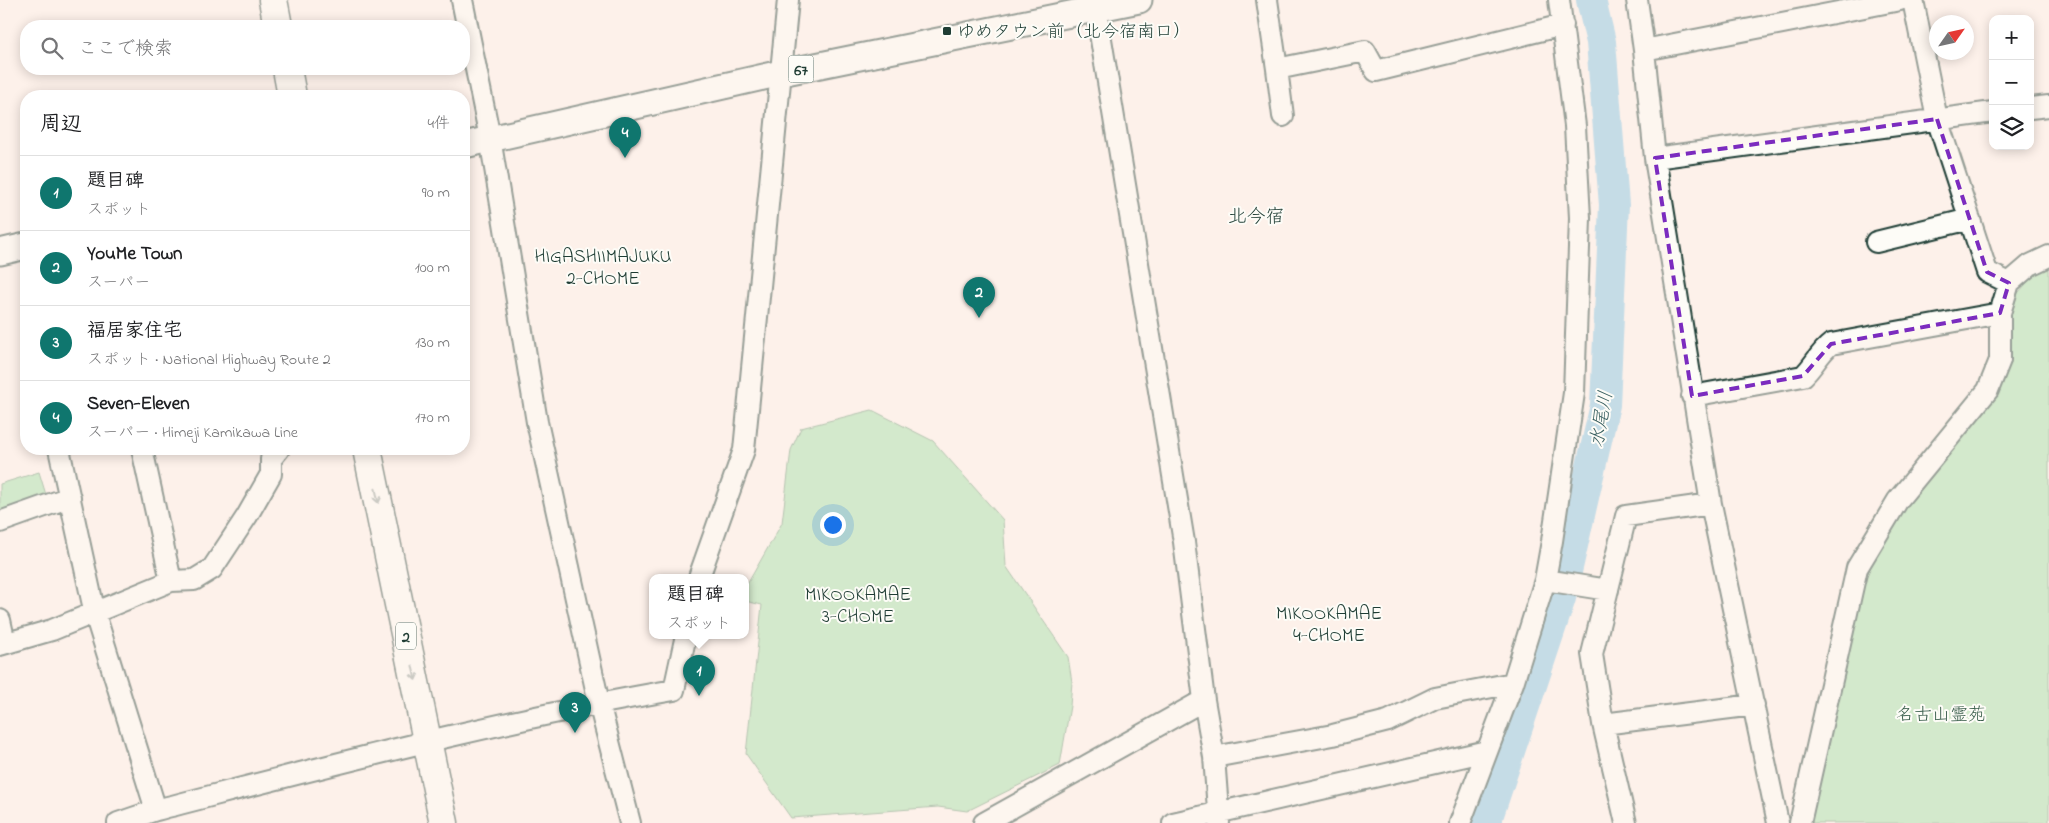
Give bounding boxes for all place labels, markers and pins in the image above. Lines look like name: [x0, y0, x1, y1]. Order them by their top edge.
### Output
place label: ゆめタウン前（北今宿南口）: [957, 20, 1191, 46]
marker: ゆめタウン前（北今宿南口）: [941, 25, 953, 37]
pin: 4: [609, 117, 641, 158]
pin: 2: [963, 277, 995, 318]
pin: 1: [683, 655, 715, 696]
pin: 3: [559, 692, 591, 733]

